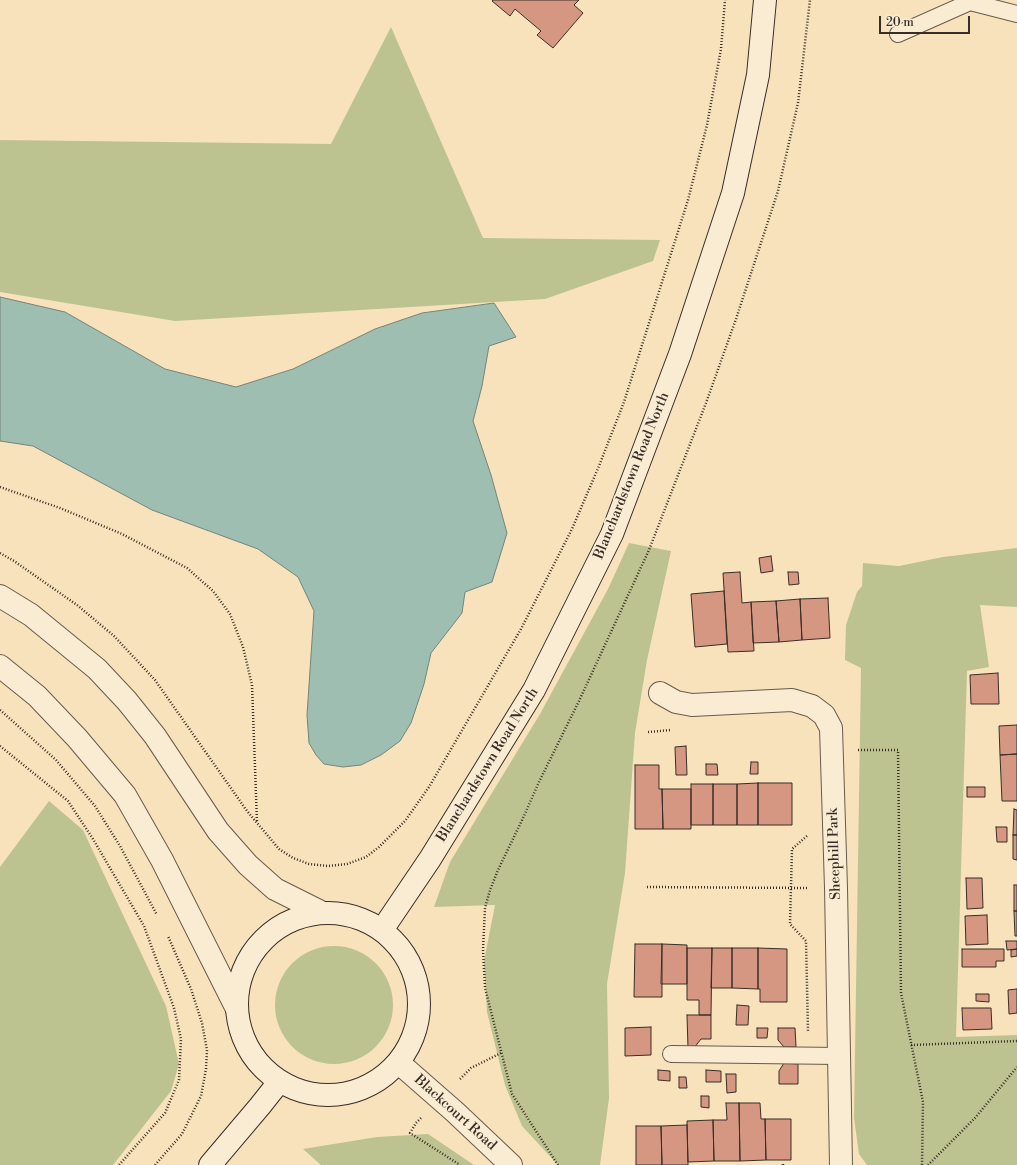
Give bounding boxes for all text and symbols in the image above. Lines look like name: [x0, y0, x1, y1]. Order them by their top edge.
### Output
scale bar: [881, 8, 972, 34]
text: 20 m: [886, 15, 914, 30]
street label: Blanchardstown Road North: [591, 390, 673, 562]
street label: Blanchardstown Road North: [434, 685, 542, 845]
street label: Sheephill Park: [825, 808, 845, 900]
street label: Blackcourt Road: [410, 1072, 500, 1154]

